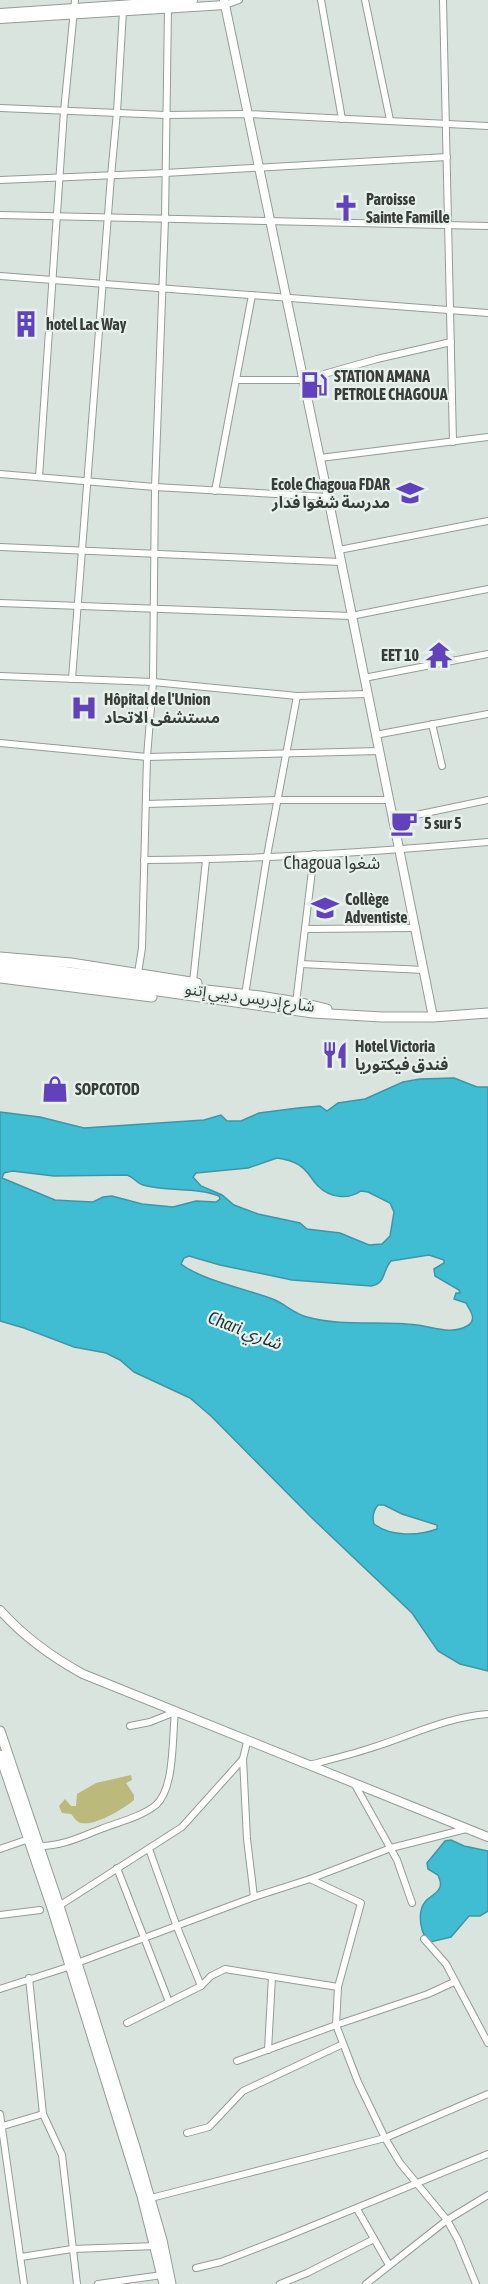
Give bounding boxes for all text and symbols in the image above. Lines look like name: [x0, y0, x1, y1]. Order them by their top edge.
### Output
place label: Paroisse Sainte Famille: [366, 190, 450, 226]
church icon: Paroisse Sainte Famille: [331, 193, 361, 223]
building icon: hotel Lac Way: [11, 309, 41, 339]
place label: hotel Lac Way: [46, 315, 127, 333]
place label: STATION AMANA PETROLE CHAGOUA: [334, 367, 448, 403]
fuel station icon: STATION AMANA PETROLE CHAGOUA: [299, 370, 329, 400]
place label: Ecole Chagoua FDAR مدرسة شغوا فدار: [271, 475, 390, 512]
school or university icon: Ecole Chagoua FDAR مدرسة شغوا فدار: [395, 478, 425, 508]
temple icon: EET 10: [424, 640, 454, 670]
place label: EET 10: [381, 646, 419, 664]
place label: Hôpital de l'Union مستشفى الاتحاد: [104, 690, 220, 727]
hospital icon: Hôpital de l'Union مستشفى الاتحاد: [69, 693, 99, 723]
cafe icon: 5 sur 5: [389, 808, 419, 838]
place label: 5 sur 5: [424, 814, 462, 832]
district label: Chagoua شغوا: [284, 852, 380, 874]
place label: Collège Adventiste: [344, 890, 408, 926]
school or university icon: Collège Adventiste: [310, 893, 340, 923]
street label: شارع إدريس ديبي إتنو: [183, 979, 316, 1019]
place label: Hotel Victoria فندق فيكتوريا: [355, 1037, 448, 1074]
restaurant icon: Hotel Victoria فندق فيكتوريا: [320, 1040, 350, 1070]
shop icon: SOPCOTOD: [40, 1074, 70, 1104]
place label: SOPCOTOD: [75, 1080, 140, 1098]
water label: Chari شاري: [204, 1306, 285, 1358]

